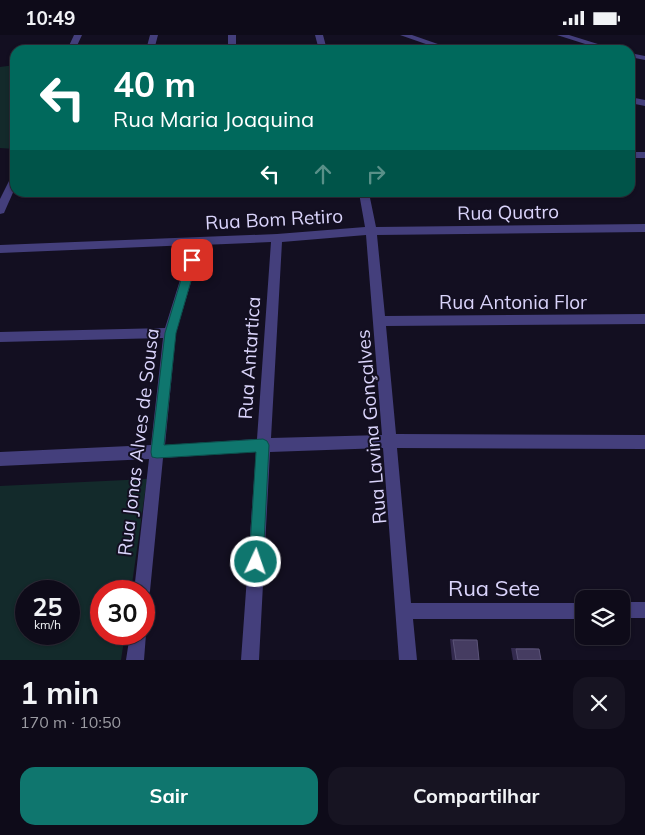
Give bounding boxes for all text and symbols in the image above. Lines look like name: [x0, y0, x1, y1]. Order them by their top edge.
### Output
text: 10:49: [25, 6, 75, 30]
text: 40 m: [113, 62, 196, 106]
icon: left: [30, 65, 95, 130]
text: Rua Maria Joaquina: [113, 105, 314, 133]
icon: left: [256, 160, 284, 188]
icon: ahead: [309, 160, 337, 188]
icon: right: [362, 160, 390, 188]
street label: Rua Quatro: [457, 199, 559, 225]
street label: Rua Bom Retiro: [204, 203, 344, 235]
pin: [171, 239, 213, 281]
icon: arrive: [178, 246, 206, 274]
street label: Rua Antonia Flor: [439, 290, 587, 314]
street label: Rua Antartica: [233, 296, 265, 420]
street label: Rua Jonas Alves de Sousa: [112, 327, 164, 557]
street label: Rua Lavina Gonçalves: [351, 329, 391, 525]
position arrow: [229, 535, 281, 587]
street label: Rua Sete: [448, 574, 540, 602]
speed limit sign: 30: [90, 580, 155, 645]
map controls: [575, 590, 630, 645]
button: layers: [575, 590, 630, 645]
text: 25: [32, 591, 63, 622]
text: km/h: [34, 617, 61, 632]
text: 1 min: [20, 674, 99, 712]
button: close: [573, 677, 625, 729]
text: 170 m · 10:50: [20, 712, 121, 732]
button: Sair: [20, 767, 318, 825]
button: Compartilhar: [328, 767, 625, 825]

